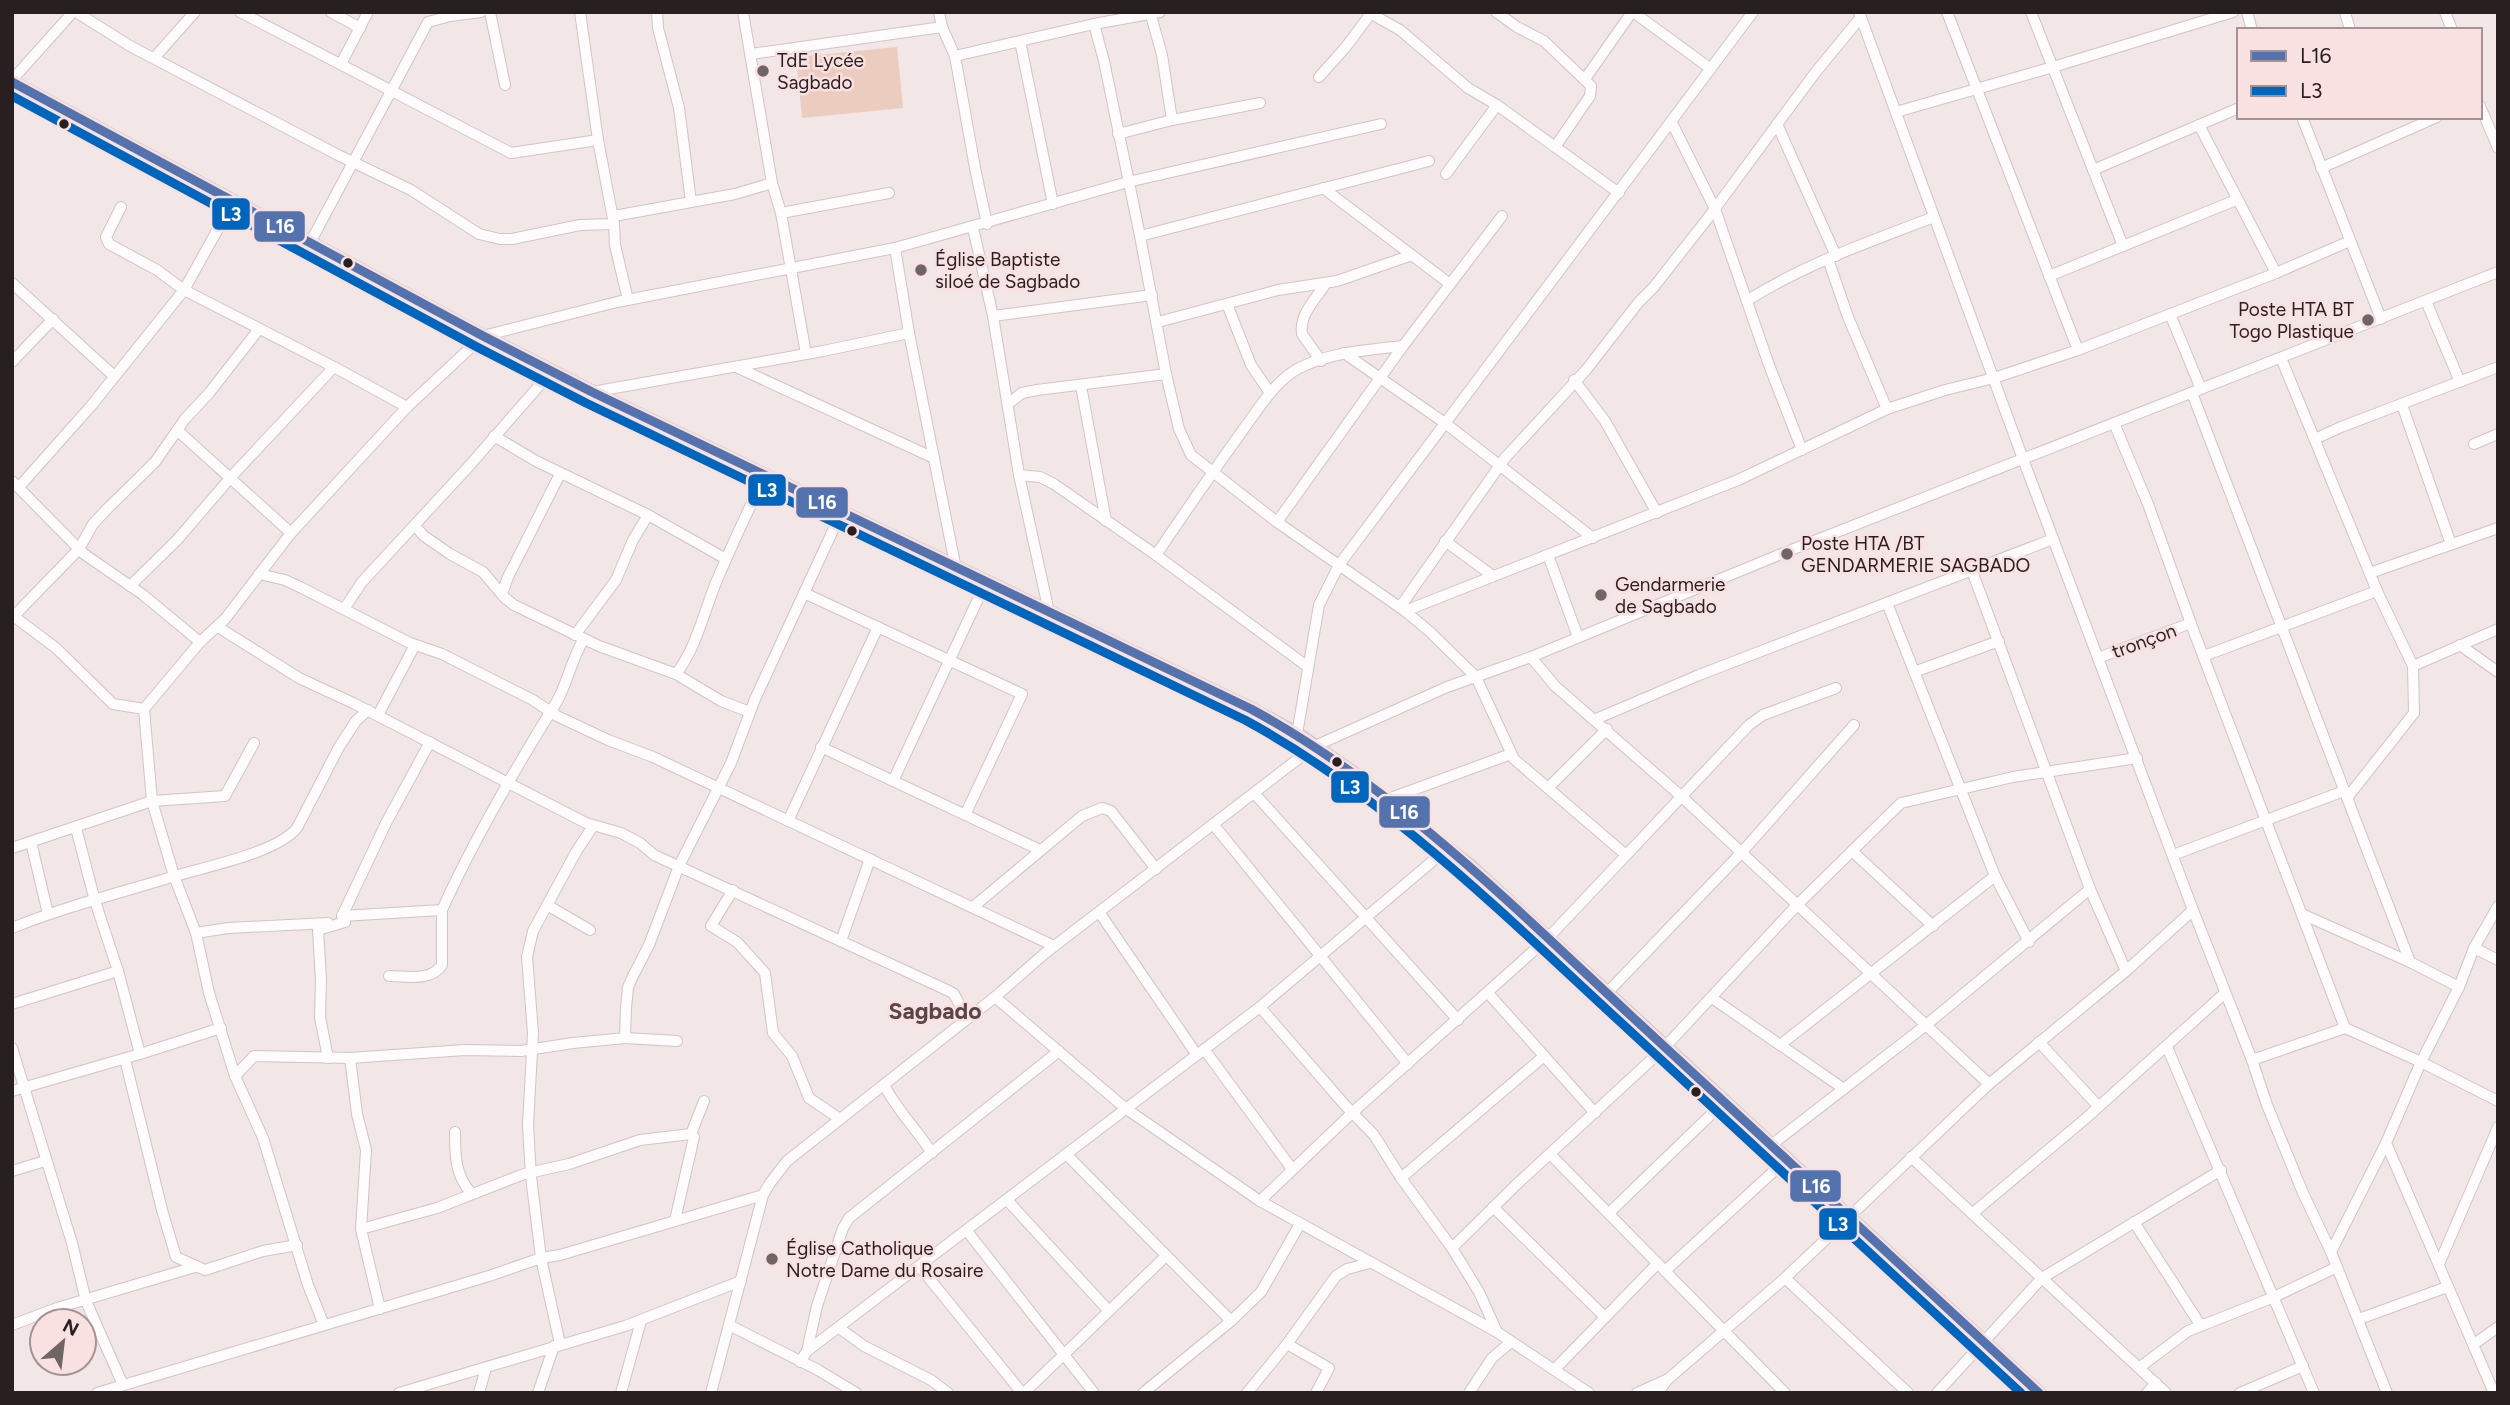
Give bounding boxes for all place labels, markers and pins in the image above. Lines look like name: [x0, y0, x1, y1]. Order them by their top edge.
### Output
place label: TdE Lycée Sagbado: [777, 49, 864, 94]
marker: TdE Lycée Sagbado: [755, 63, 771, 79]
unlabelled marker: [57, 117, 71, 131]
place label: Église Baptiste siloé de Sagbado: [935, 248, 1080, 293]
unlabelled marker: [341, 256, 355, 270]
marker: Église Baptiste siloé de Sagbado: [913, 262, 929, 278]
place label: Poste HTA BT Togo Plastique: [2230, 298, 2355, 343]
marker: Poste HTA BT Togo Plastique: [2360, 312, 2376, 328]
unlabelled marker: [845, 524, 859, 538]
place label: Poste HTA /BT GENDARMERIE SAGBADO: [1801, 532, 2030, 577]
marker: Poste HTA /BT GENDARMERIE SAGBADO: [1779, 546, 1795, 562]
place label: Gendarmerie de Sagbado: [1615, 573, 1725, 618]
marker: Gendarmerie de Sagbado: [1593, 587, 1609, 603]
unlabelled marker: [1330, 755, 1344, 769]
unlabelled marker: [1689, 1085, 1703, 1099]
place label: Église Catholique Notre Dame du Rosaire: [786, 1237, 984, 1282]
marker: Église Catholique Notre Dame du Rosaire: [764, 1251, 780, 1267]

